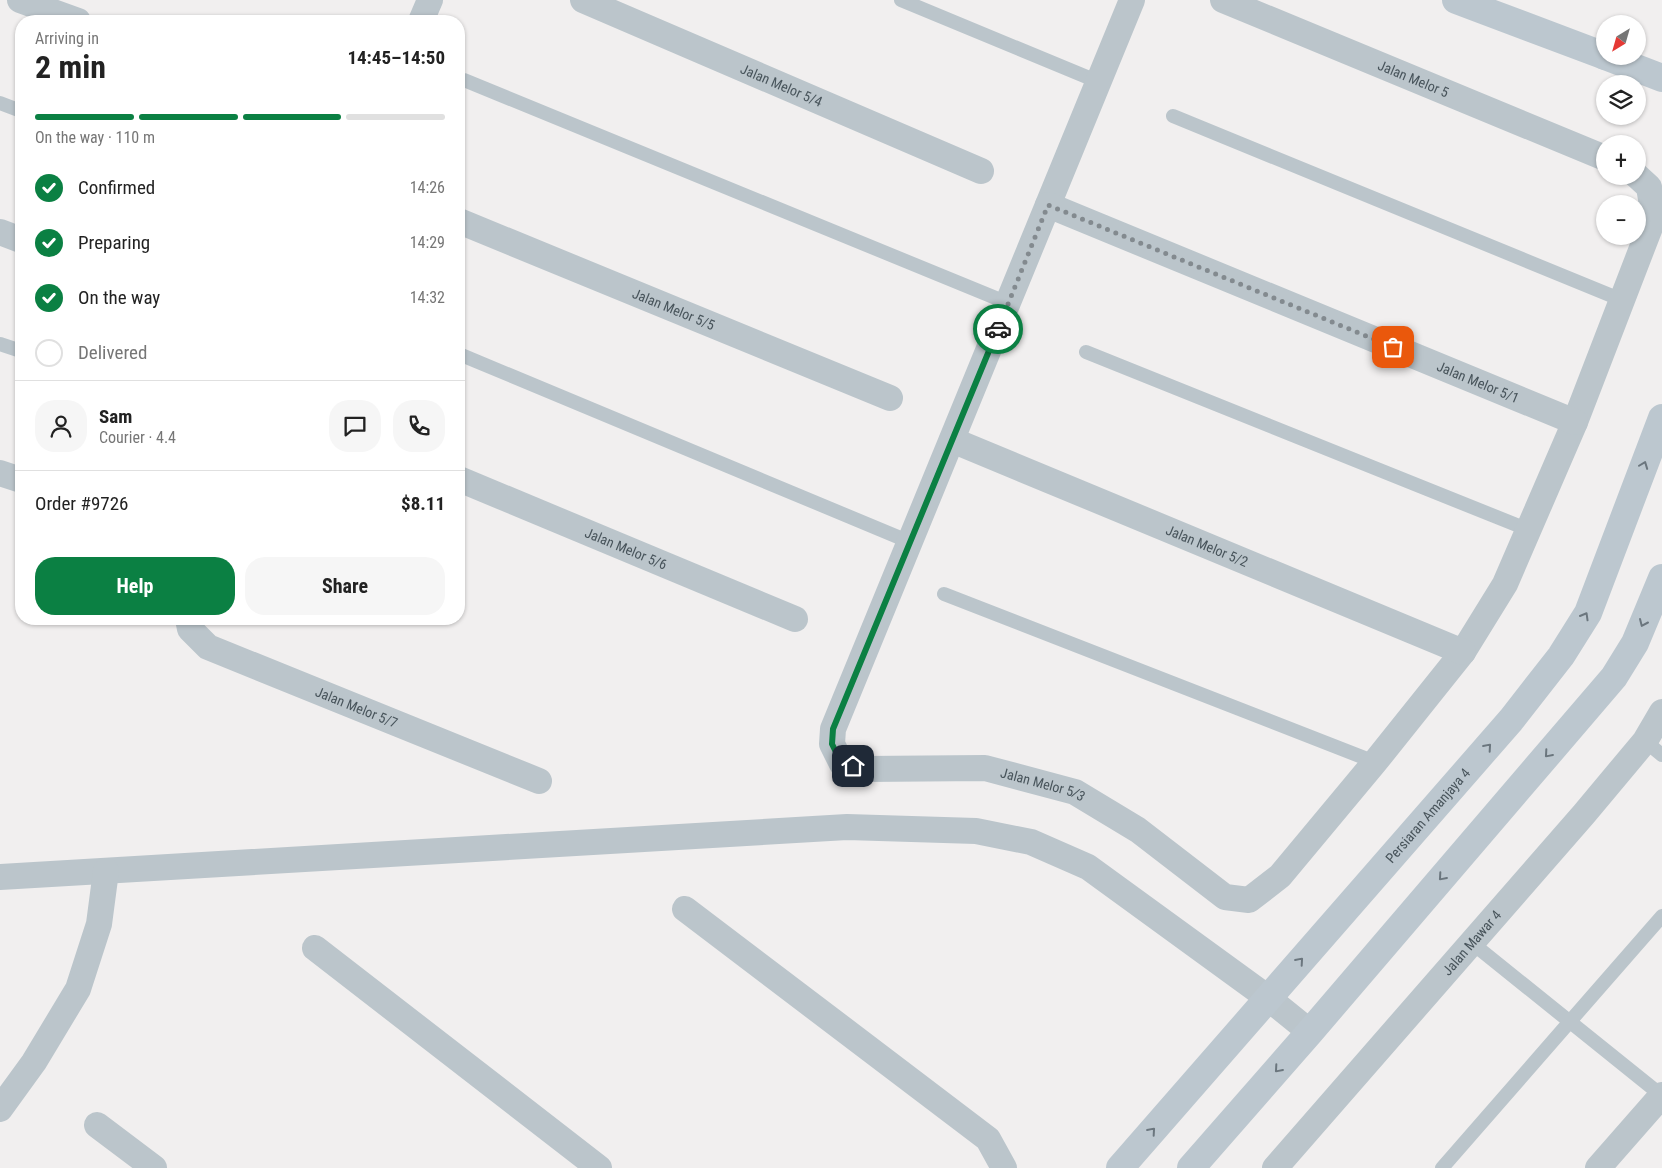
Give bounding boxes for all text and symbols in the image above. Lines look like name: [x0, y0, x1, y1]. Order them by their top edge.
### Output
north arrow: [1596, 15, 1646, 65]
map controls: [1596, 15, 1646, 245]
text: Arriving in: [35, 29, 99, 48]
text: 14:45–14:50: [347, 46, 445, 69]
text: 2 min: [35, 48, 106, 86]
street label: Jalan Melor 5: [1376, 57, 1451, 101]
street label: Jalan Melor 5/4: [738, 61, 825, 110]
button: layers: [1596, 75, 1646, 125]
text: On the way · 110 m: [35, 128, 155, 147]
button: +: [1596, 135, 1646, 185]
icon: check: [35, 174, 63, 202]
text: Confirmed: [78, 176, 155, 199]
text: 14:26: [410, 178, 445, 197]
button: −: [1596, 195, 1646, 245]
icon: check: [35, 229, 63, 257]
text: Preparing: [78, 231, 150, 254]
text: 14:29: [410, 233, 445, 252]
icon: check: [35, 284, 63, 312]
street label: Jalan Melor 5/5: [630, 285, 717, 333]
text: On the way: [78, 286, 160, 309]
text: 14:32: [410, 288, 445, 307]
courier: [973, 304, 1023, 354]
icon: car: [984, 315, 1012, 343]
pin: [1372, 326, 1414, 368]
icon: bag: [1379, 333, 1407, 361]
text: Delivered: [78, 341, 147, 364]
street label: Jalan Melor 5/1: [1435, 358, 1521, 406]
button: person: [35, 400, 87, 452]
button: chat: [329, 400, 381, 452]
button: phone: [393, 400, 445, 452]
text: Sam: [99, 405, 132, 428]
text: Courier · 4.4: [99, 428, 176, 447]
one-way arrow: [1638, 461, 1648, 470]
text: Order #9726: [35, 492, 128, 515]
text: $8.11: [401, 492, 445, 515]
street label: Jalan Melor 5/2: [1164, 522, 1250, 570]
street label: Jalan Melor 5/6: [583, 524, 670, 573]
button: Help: [35, 557, 235, 615]
button: Share: [245, 557, 445, 615]
one-way arrow: [1579, 613, 1589, 622]
one-way arrow: [1639, 618, 1650, 627]
street label: Jalan Melor 5/7: [313, 683, 400, 731]
one-way arrow: [1483, 743, 1492, 752]
pin: [832, 745, 874, 787]
one-way arrow: [1544, 748, 1553, 757]
icon: home: [839, 752, 867, 780]
street label: Jalan Melor 5/3: [999, 765, 1088, 804]
street label: Persiaran Amanjaya 4: [1382, 765, 1473, 866]
one-way arrow: [1439, 872, 1448, 881]
street label: Jalan Mawar 4: [1439, 907, 1504, 979]
one-way arrow: [1295, 957, 1304, 966]
one-way arrow: [1275, 1063, 1284, 1072]
one-way arrow: [1146, 1128, 1155, 1137]

